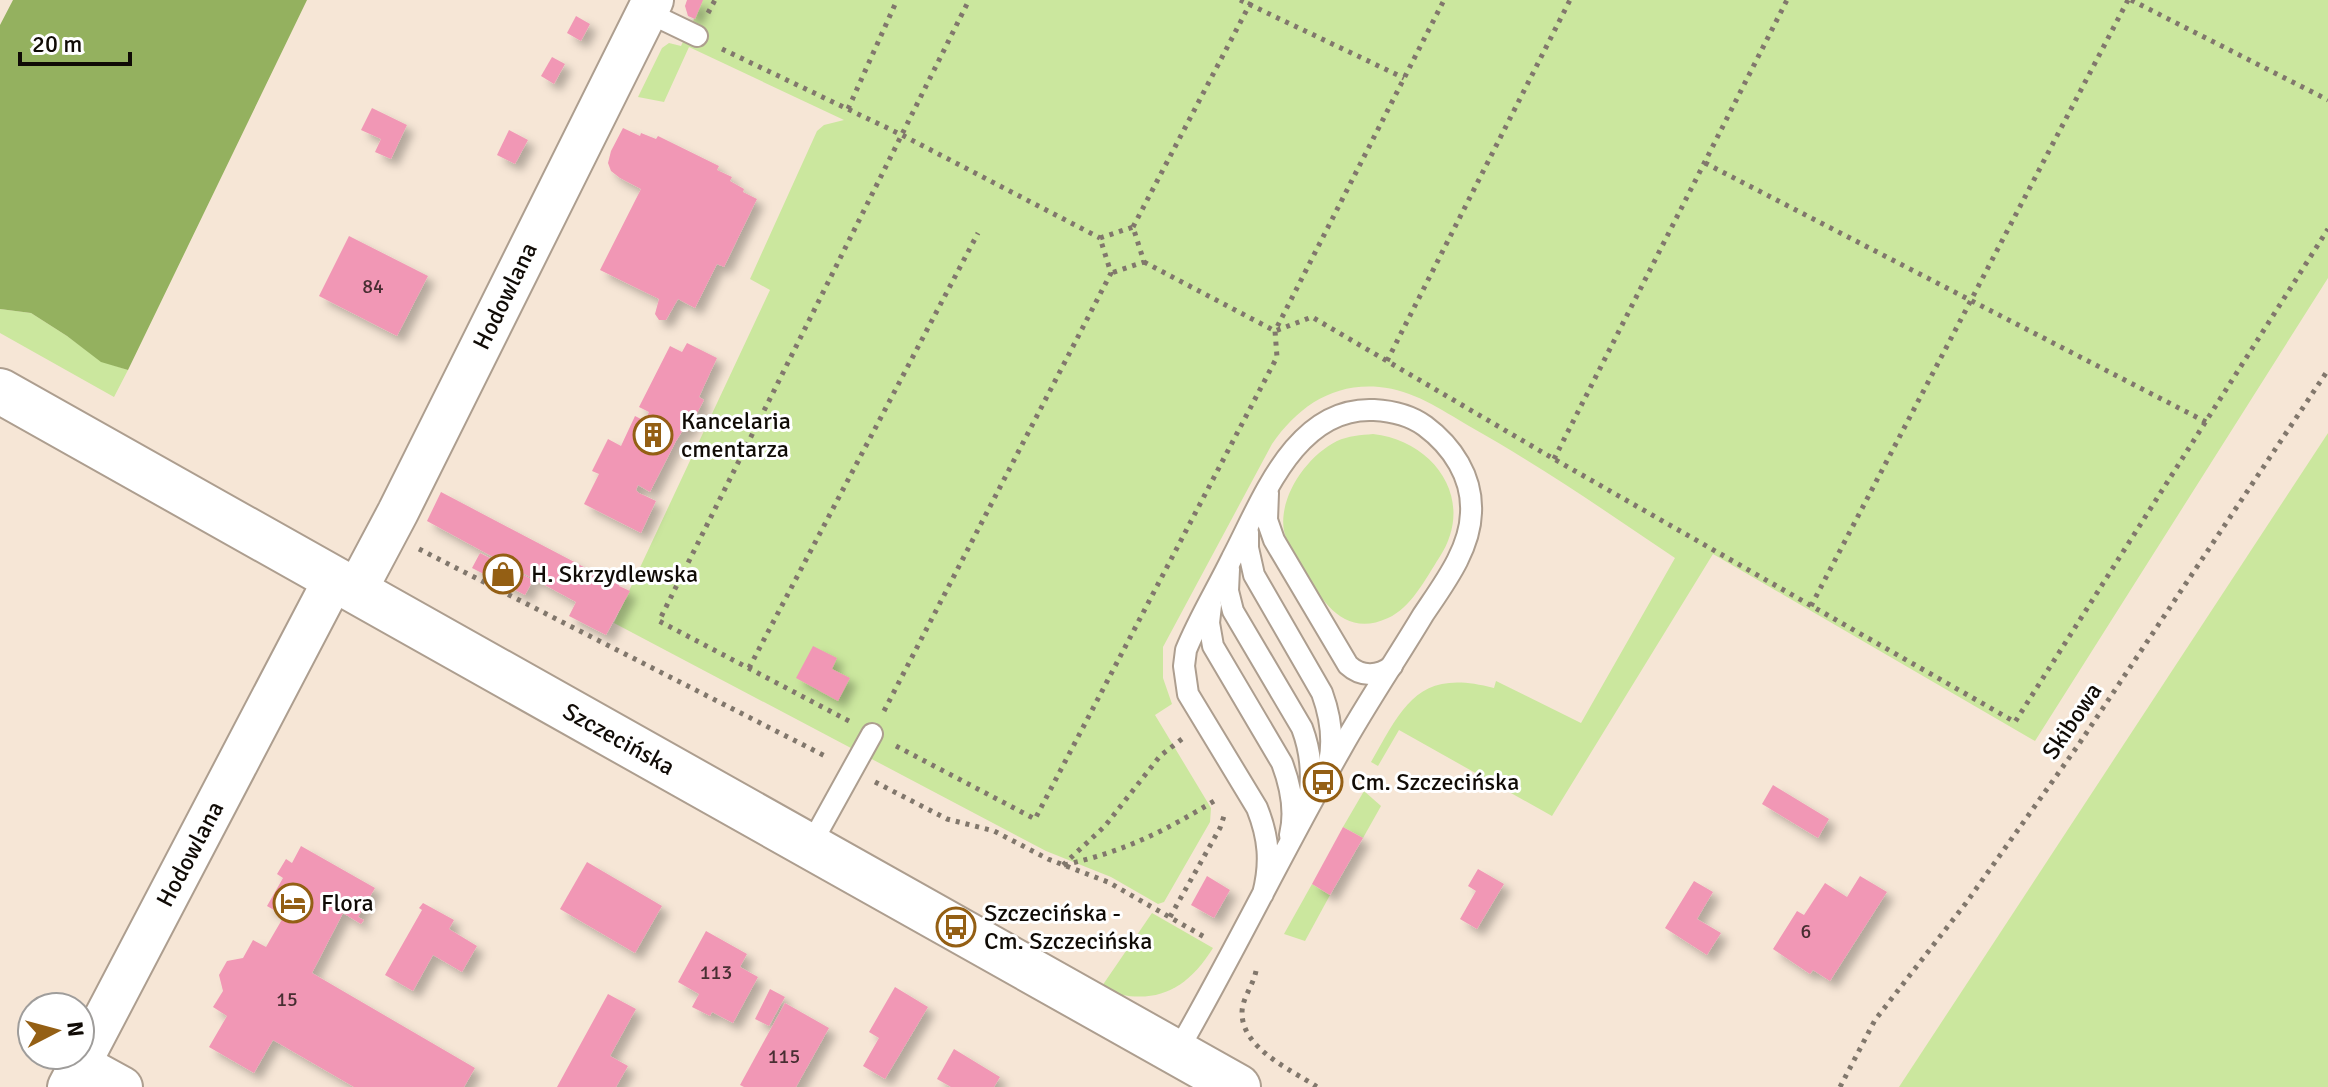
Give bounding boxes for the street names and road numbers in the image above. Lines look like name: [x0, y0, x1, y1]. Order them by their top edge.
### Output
street label: Hodowlana: [466, 238, 544, 354]
street label: Skibowa: [2036, 677, 2108, 765]
street label: Szczecińska: [558, 696, 680, 782]
street label: Hodowlana: [150, 796, 230, 912]

